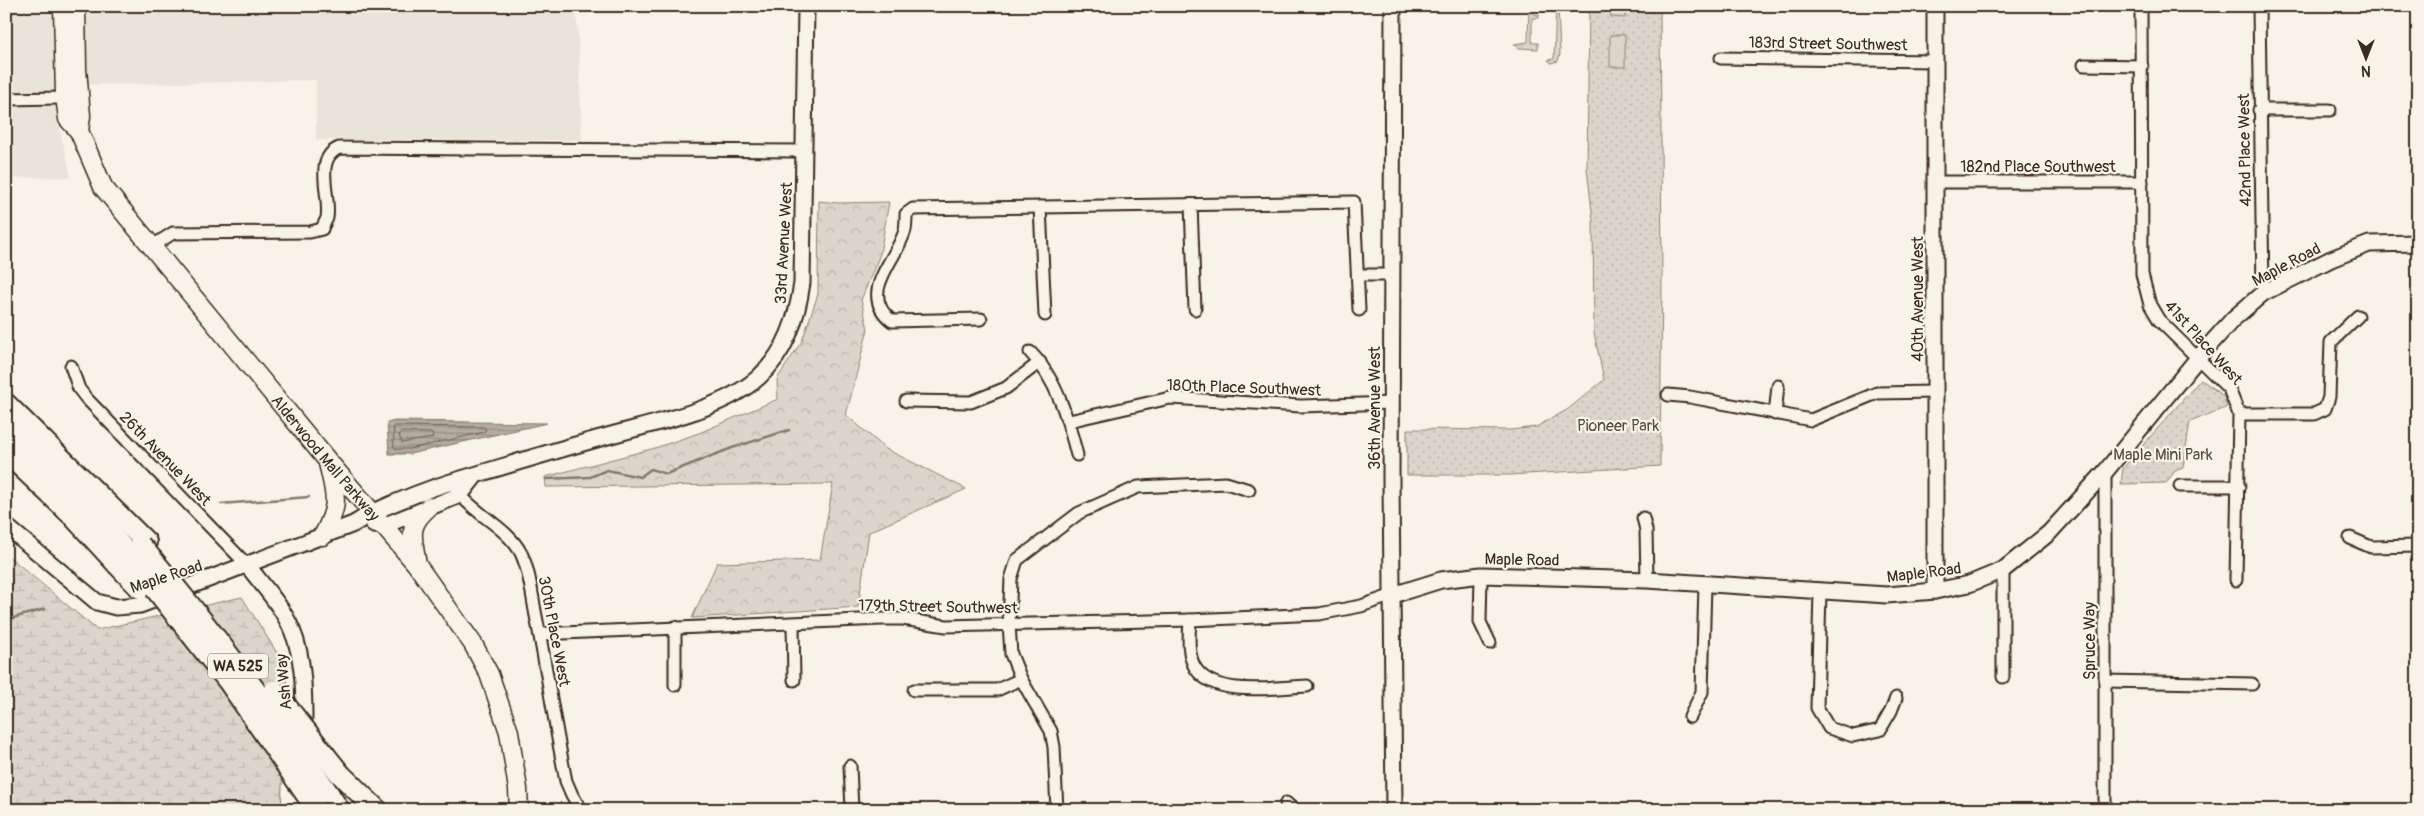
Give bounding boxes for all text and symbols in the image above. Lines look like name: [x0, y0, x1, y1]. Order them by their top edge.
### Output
north arrow: [2342, 32, 2392, 82]
street label: 183rd Street Southwest: [1748, 33, 1908, 55]
text: N: [2361, 62, 2371, 79]
street label: 42nd Place West: [2234, 93, 2256, 207]
street label: 182nd Place Southwest: [1960, 157, 2116, 177]
street label: 33rd Avenue West: [771, 181, 797, 305]
street label: 40th Avenue West: [1908, 236, 1928, 362]
street label: Maple Road: [2249, 238, 2324, 291]
street label: 41st Place West: [2160, 296, 2247, 390]
street label: 36th Avenue West: [1365, 346, 1385, 470]
street label: 180th Place Southwest: [1166, 375, 1322, 401]
street label: Alderwood Mall Parkway: [267, 391, 384, 525]
street label: 26th Avenue West: [115, 407, 216, 510]
park label: Pioneer Park: [1577, 416, 1659, 436]
park label: Maple Mini Park: [2113, 445, 2213, 465]
street label: Maple Road: [1484, 549, 1560, 571]
street label: Maple Road: [128, 556, 205, 598]
street label: Maple Road: [1886, 559, 1962, 587]
street label: 30th Place West: [534, 574, 575, 689]
street label: 179th Street Southwest: [858, 596, 1018, 618]
street label: Spruce Way: [2080, 602, 2100, 680]
street label: Ash Way: [272, 653, 296, 711]
road number: WA 525: [208, 654, 268, 678]

